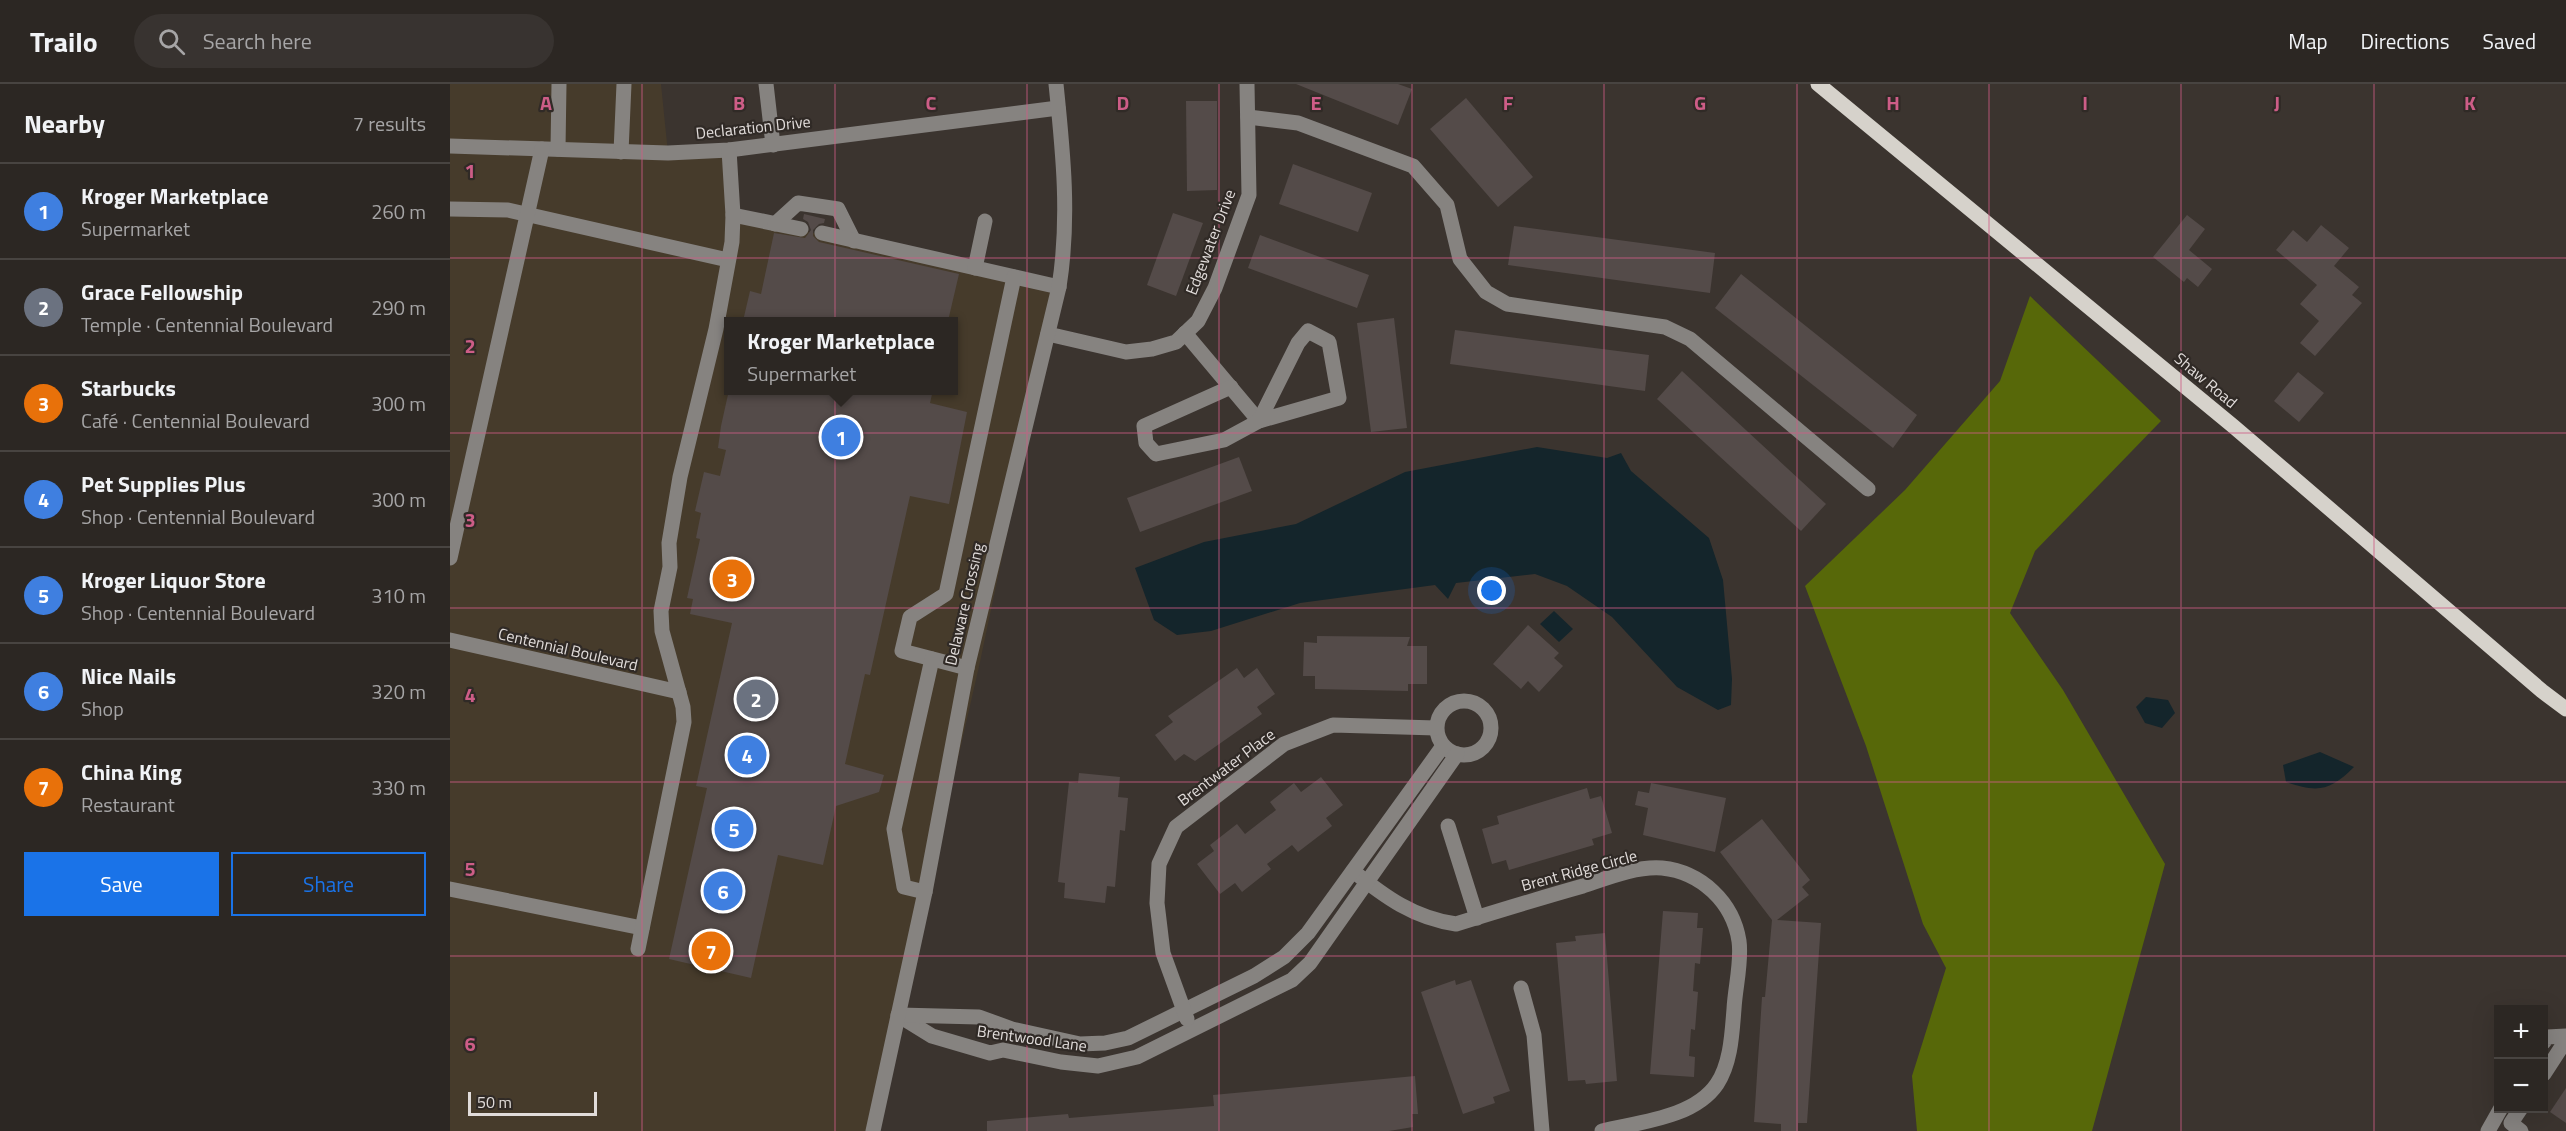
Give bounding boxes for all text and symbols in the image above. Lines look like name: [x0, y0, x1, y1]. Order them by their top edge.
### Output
search box: [134, 14, 554, 68]
text: Trailo: [30, 20, 98, 63]
text: Search here: [203, 24, 312, 58]
icon: search: [155, 25, 188, 58]
text: Map: [2288, 25, 2328, 57]
text: Directions: [2361, 25, 2450, 57]
text: Saved: [2483, 25, 2536, 57]
text: A: [540, 87, 552, 118]
text: B: [733, 87, 745, 118]
text: C: [926, 87, 937, 118]
text: D: [1117, 87, 1129, 118]
text: E: [1310, 87, 1322, 118]
text: F: [1503, 87, 1514, 118]
text: G: [1694, 87, 1706, 118]
text: H: [1886, 87, 1900, 118]
text: I: [2082, 87, 2088, 118]
text: J: [2274, 87, 2280, 118]
text: K: [2464, 87, 2476, 118]
text: Nearby: [24, 104, 105, 143]
text: 7 results: [353, 108, 426, 139]
street label: Declaration Drive: [694, 109, 812, 145]
text: 1: [464, 155, 476, 186]
text: Kroger Marketplace: [81, 179, 269, 213]
street label: Edgewater Drive: [1179, 186, 1241, 298]
text: 1: [38, 196, 49, 227]
text: 260 m: [371, 196, 426, 227]
text: Supermarket: [81, 213, 190, 244]
text: Grace Fellowship: [81, 275, 243, 309]
text: 2: [38, 292, 49, 323]
text: 290 m: [371, 292, 426, 323]
text: Temple · Centennial Boulevard: [81, 309, 333, 340]
popup: [724, 317, 958, 395]
text: Kroger Marketplace: [747, 324, 935, 358]
text: 2: [464, 330, 476, 361]
street label: Shaw Road: [2169, 346, 2243, 414]
text: Supermarket: [747, 358, 856, 389]
text: Starbucks: [81, 371, 176, 405]
text: 3: [38, 388, 49, 419]
text: 300 m: [371, 388, 426, 419]
text: Café · Centennial Boulevard: [81, 405, 310, 436]
pin: 1: [822, 414, 860, 460]
text: Pet Supplies Plus: [81, 467, 246, 501]
text: 4: [38, 484, 49, 515]
text: 300 m: [371, 484, 426, 515]
text: Shop · Centennial Boulevard: [81, 501, 315, 532]
text: 3: [464, 504, 476, 535]
street label: Delaware Crossing: [938, 540, 990, 668]
pin: 3: [712, 556, 752, 602]
text: Kroger Liquor Store: [81, 563, 266, 597]
your location: [1477, 576, 1506, 605]
text: 5: [38, 580, 49, 611]
text: 310 m: [371, 580, 426, 611]
text: Shop · Centennial Boulevard: [81, 597, 315, 628]
street label: Centennial Boulevard: [496, 621, 640, 677]
text: Nice Nails: [81, 659, 176, 693]
text: 6: [38, 676, 49, 707]
text: 320 m: [371, 676, 426, 707]
pin: 2: [736, 676, 776, 722]
text: 4: [464, 679, 476, 710]
text: Shop: [81, 693, 124, 724]
street label: Brentwater Place: [1172, 722, 1280, 812]
pin: 4: [728, 732, 766, 778]
text: China King: [81, 755, 182, 789]
text: 7: [38, 772, 49, 803]
text: 330 m: [371, 772, 426, 803]
text: Restaurant: [81, 789, 175, 820]
pin: 5: [714, 806, 754, 852]
street label: Brent Ridge Circle: [1518, 843, 1640, 897]
button: Save: [24, 852, 219, 916]
button: Share: [231, 852, 426, 916]
text: 5: [464, 853, 476, 884]
pin: 6: [704, 868, 742, 914]
pin: 7: [692, 928, 730, 974]
map controls: [2494, 1005, 2548, 1113]
button: +: [2494, 1005, 2548, 1059]
street label: Brentwood Lane: [975, 1018, 1089, 1058]
text: 6: [464, 1028, 476, 1059]
button: −: [2494, 1059, 2548, 1113]
scale bar: [468, 1089, 597, 1116]
text: 50 m: [477, 1090, 512, 1114]

